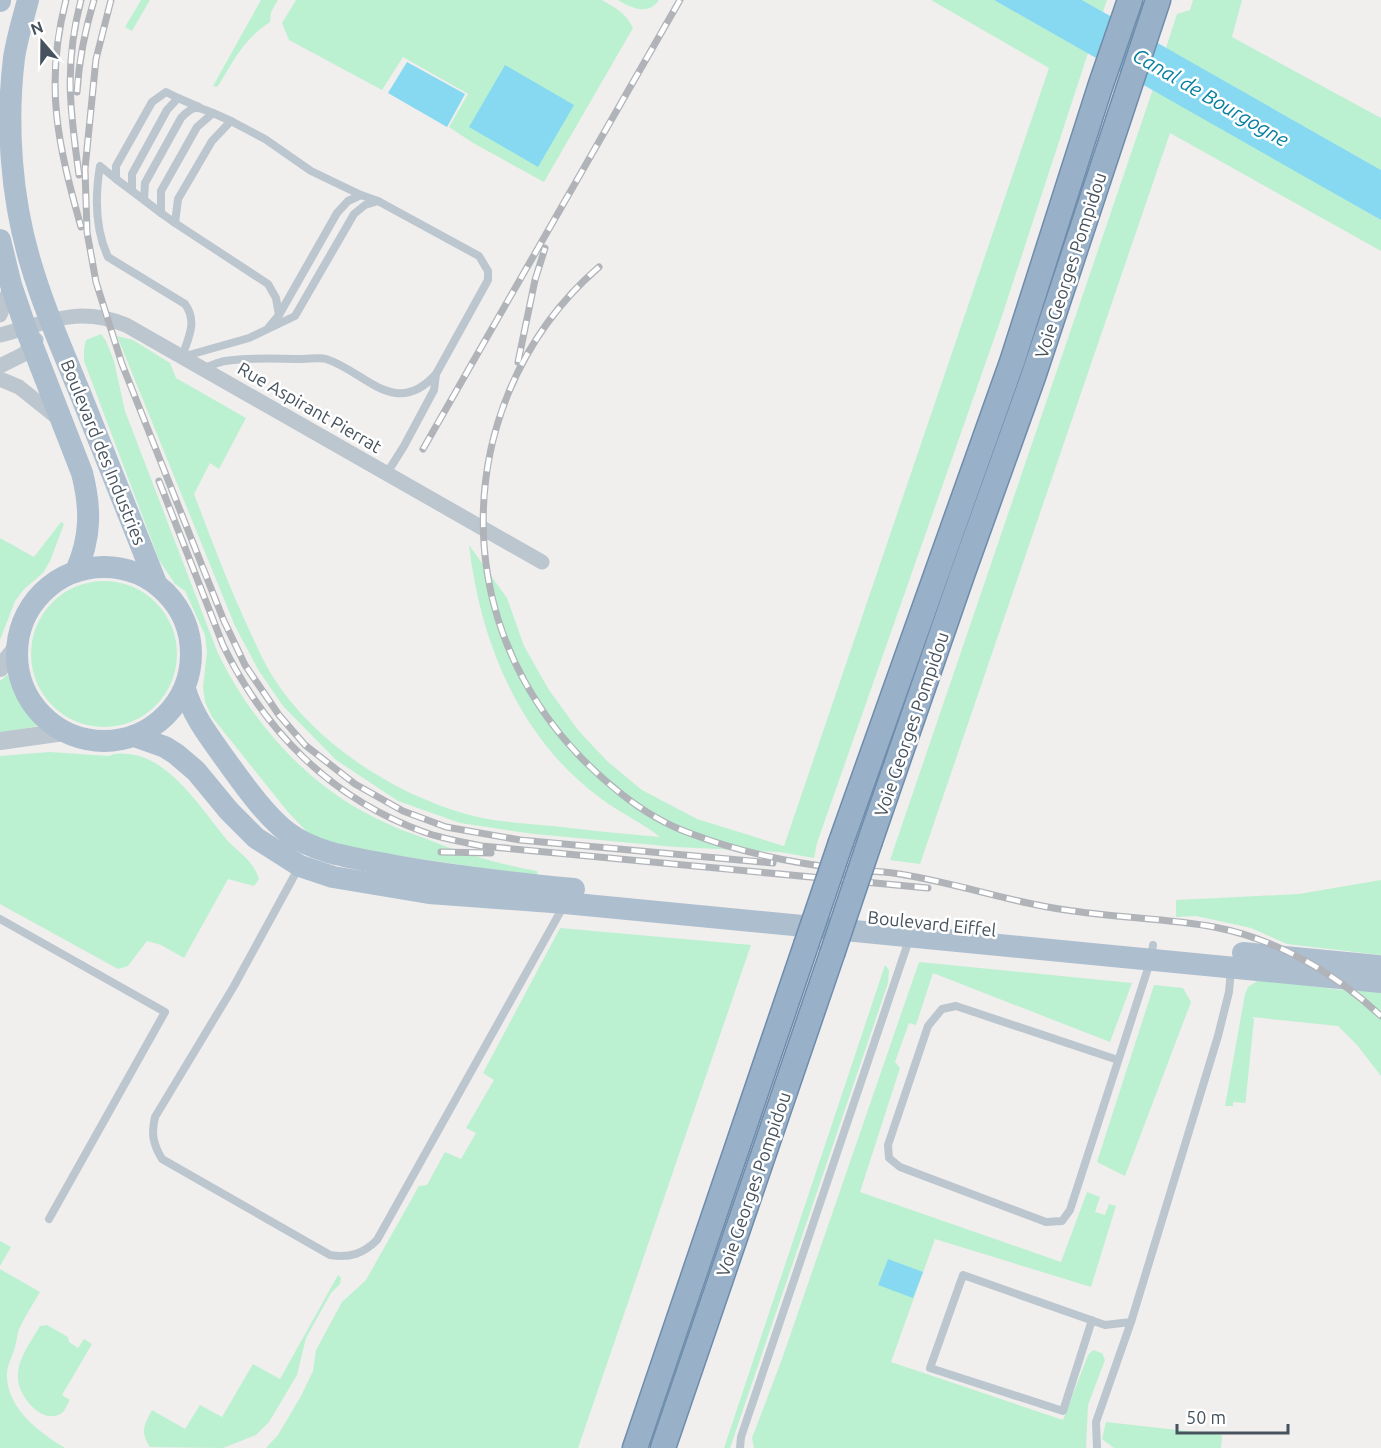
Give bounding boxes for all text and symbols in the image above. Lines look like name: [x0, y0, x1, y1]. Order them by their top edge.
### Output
north arrow: [12, 12, 72, 72]
text: N: [28, 17, 46, 38]
water label: Canal de Bourgogne: [1129, 43, 1293, 151]
street label: Voie Georges Pompidou: [1031, 170, 1109, 360]
street label: Boulevard des Industries: [58, 356, 150, 548]
street label: Rue Aspirant Pierrat: [235, 358, 385, 456]
street label: Voie Georges Pompidou: [870, 629, 952, 819]
street label: Boulevard Eiffel: [867, 906, 998, 940]
street label: Voie Georges Pompidou: [712, 1089, 794, 1279]
scale bar: [1177, 1397, 1288, 1435]
text: 50 m: [1186, 1407, 1226, 1427]

